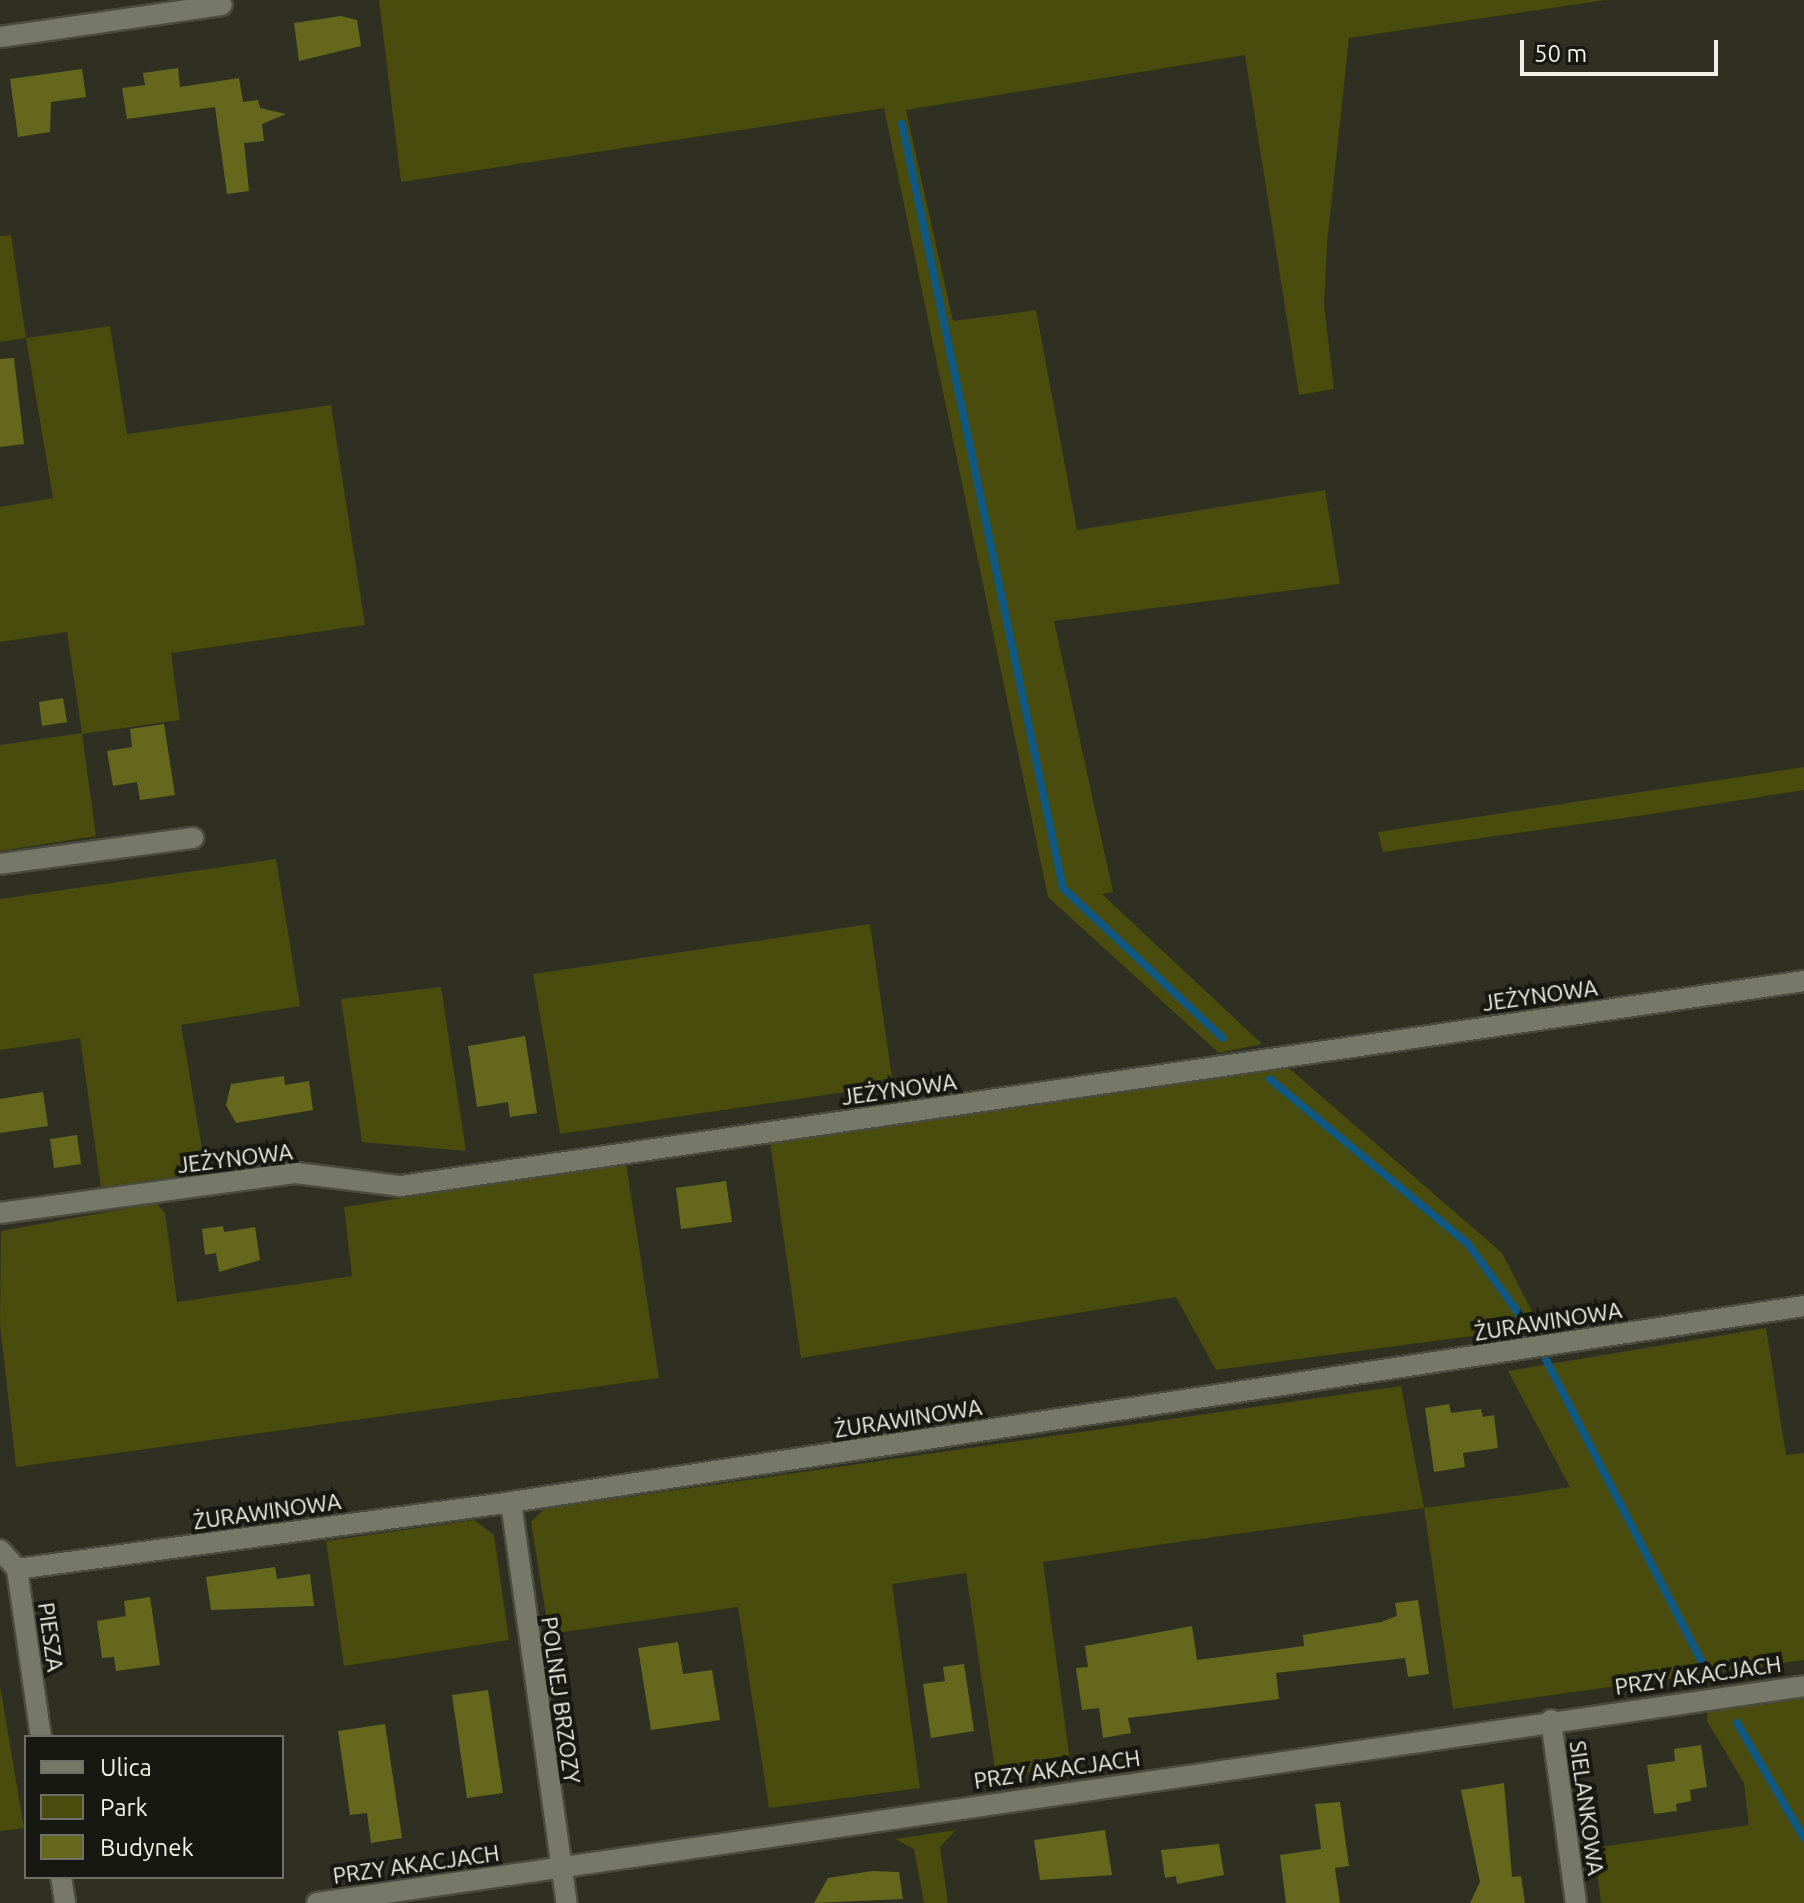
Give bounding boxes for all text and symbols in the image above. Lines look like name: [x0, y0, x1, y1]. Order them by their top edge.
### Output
scale bar: [1524, 24, 1722, 74]
text: 50 m: [1534, 40, 1587, 67]
street label: JEŻYNOWA: [1481, 974, 1599, 1016]
street label: JEŻYNOWA: [840, 1068, 958, 1110]
street label: JEŻYNOWA: [176, 1138, 294, 1178]
street label: ŻURAWINOWA: [1472, 1296, 1624, 1346]
street label: ŻURAWINOWA: [832, 1393, 984, 1443]
street label: ŻURAWINOWA: [191, 1488, 343, 1534]
street label: PIESZA: [33, 1601, 69, 1673]
street label: POLNEJ BRZOZY: [536, 1615, 586, 1785]
street label: PRZY AKACJACH: [1613, 1650, 1783, 1700]
legend: [24, 1735, 284, 1879]
street label: SIELANKOWA: [1564, 1739, 1610, 1877]
street label: PRZY AKACJACH: [972, 1744, 1142, 1794]
text: Ulica: [100, 1754, 152, 1781]
text: Park: [100, 1794, 148, 1821]
text: Budynek: [100, 1834, 194, 1861]
street label: PRZY AKACJACH: [331, 1839, 501, 1889]

